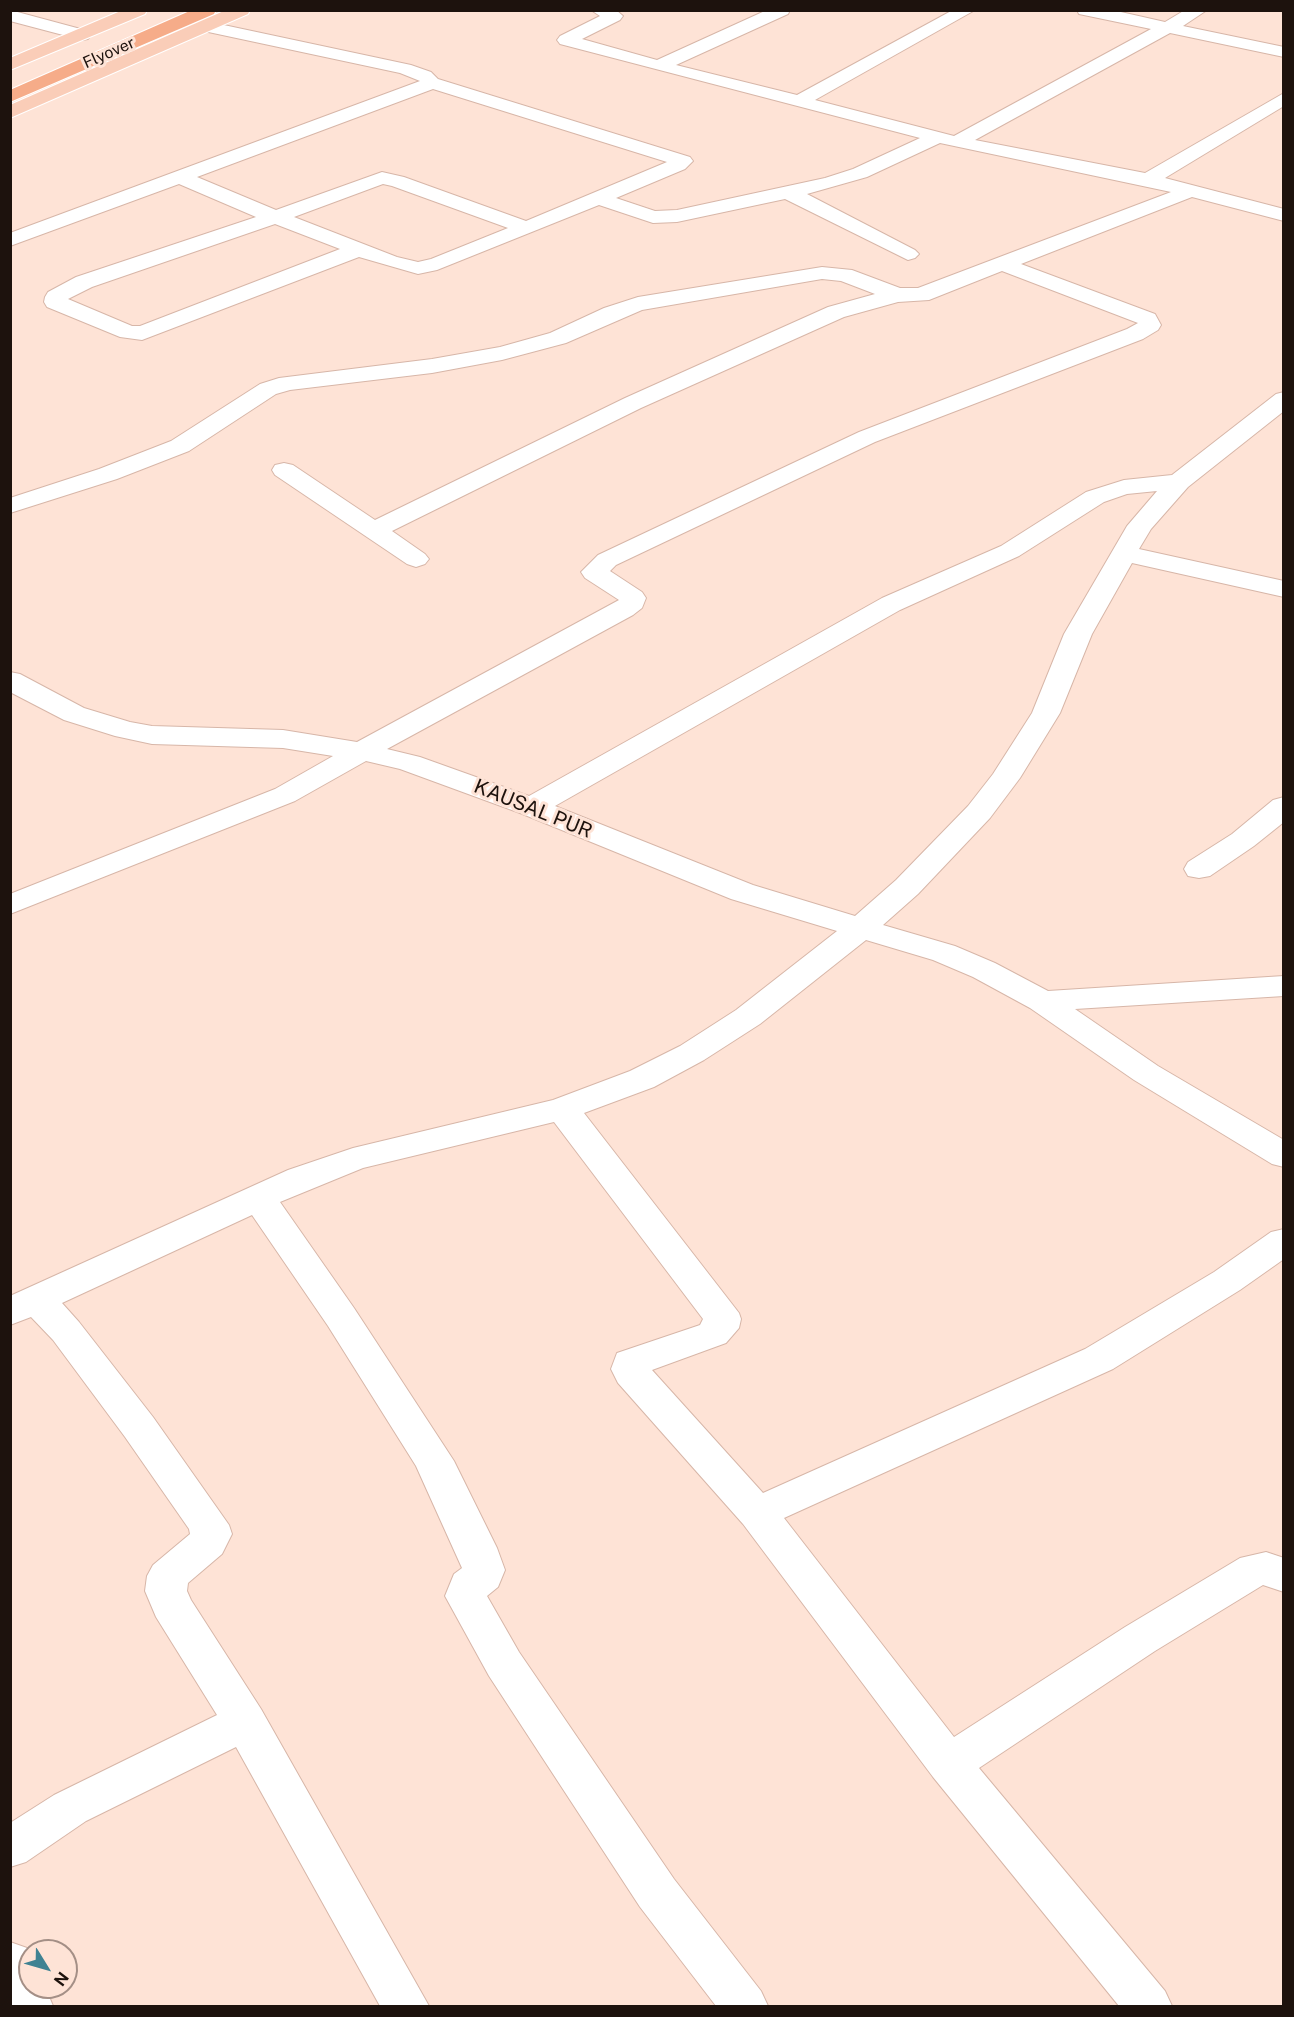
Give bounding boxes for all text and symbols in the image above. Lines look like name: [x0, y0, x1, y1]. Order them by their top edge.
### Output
street label: Flyover: [80, 33, 138, 73]
street label: KAUSAL PUR: [470, 774, 596, 844]
north arrow: [18, 1939, 78, 1999]
text: N: [50, 1968, 73, 1990]

